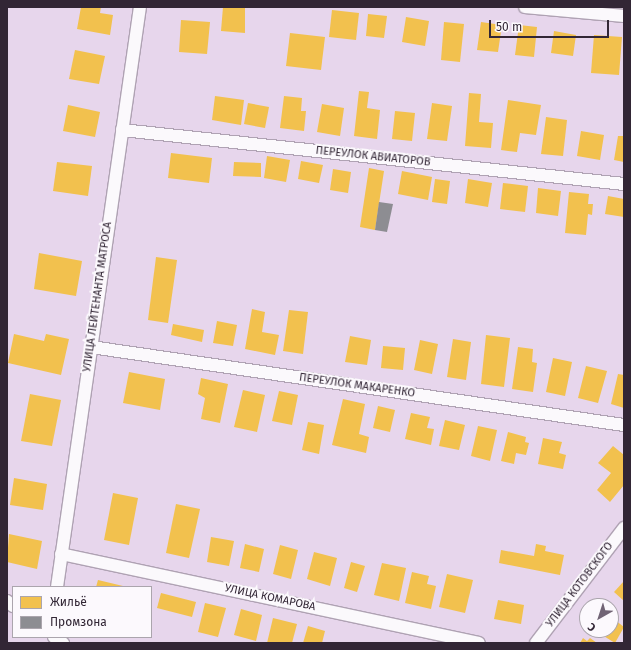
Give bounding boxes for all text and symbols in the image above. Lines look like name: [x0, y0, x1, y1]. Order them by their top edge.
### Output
scale bar: [491, 12, 611, 38]
text: 50 m: [496, 20, 522, 34]
street label: ПЕРЕУЛОК АВИАТОРОВ: [315, 144, 431, 170]
street label: УЛИЦА ЛЕЙТЕНАНТА МАТРОСА: [81, 221, 115, 373]
street label: ПЕРЕУЛОК МАКАРЕНКО: [298, 371, 416, 401]
street label: УЛИЦА КОТОВСКОГО: [544, 540, 616, 630]
street label: УЛИЦА КОМАРОВА: [223, 582, 317, 614]
legend: [12, 586, 152, 638]
text: Жильё: [50, 595, 87, 609]
north arrow: [579, 598, 619, 638]
text: Промзона: [50, 615, 107, 629]

